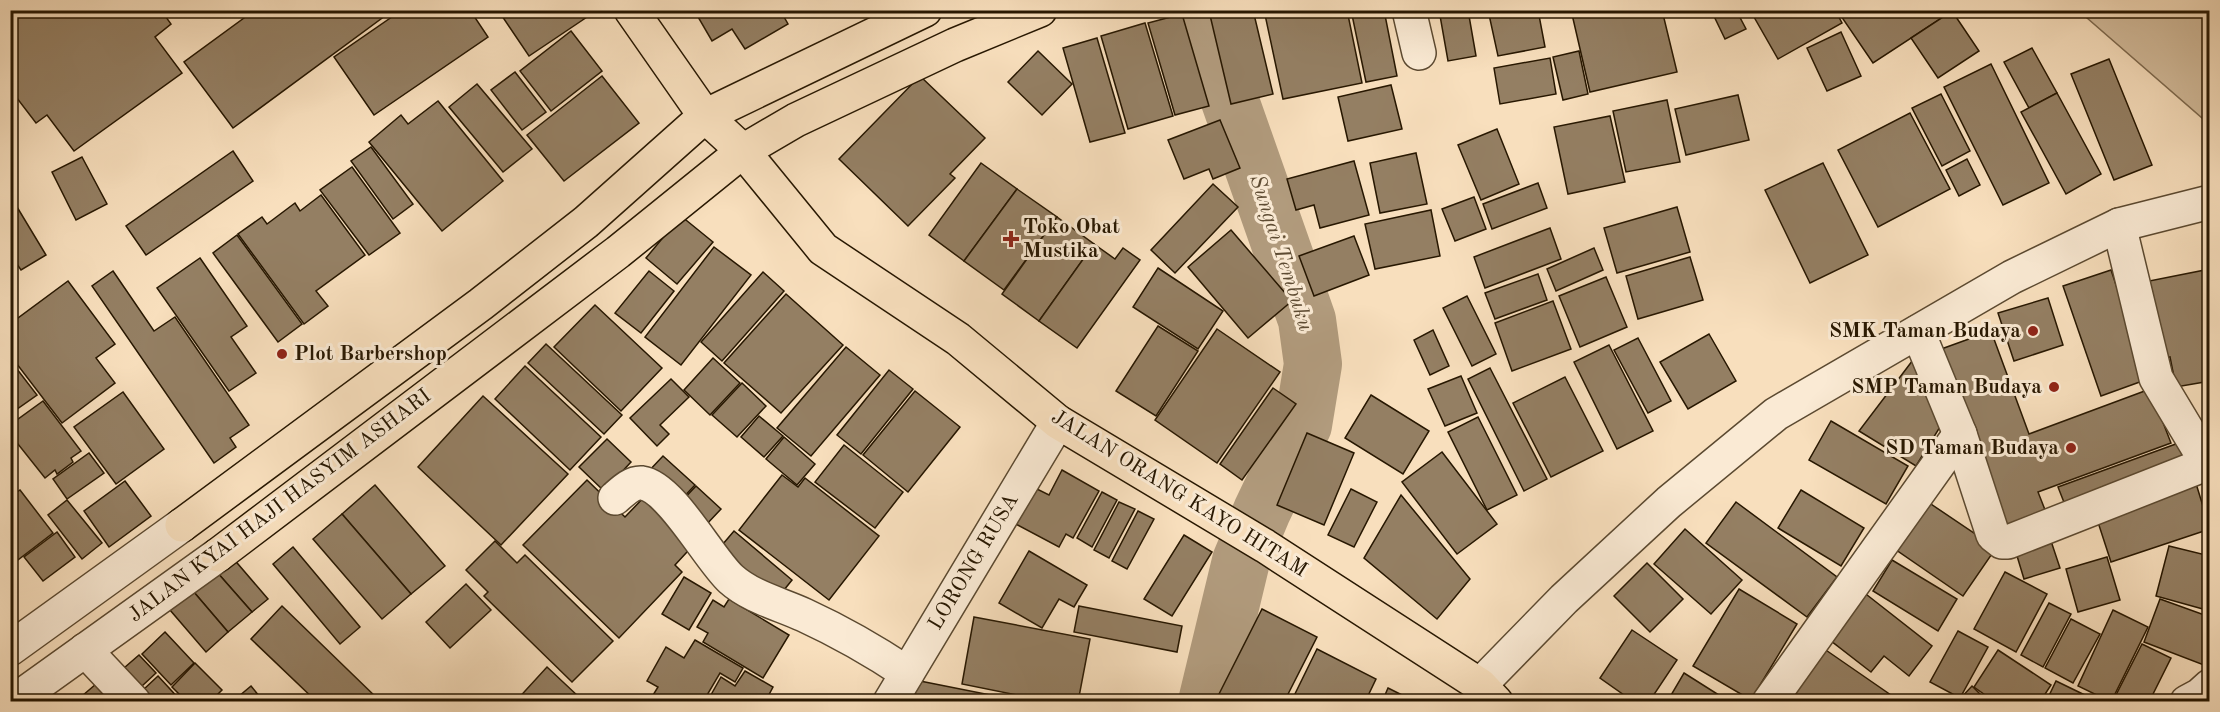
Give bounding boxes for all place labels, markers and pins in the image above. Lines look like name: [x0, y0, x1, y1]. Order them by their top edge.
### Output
place label: Toko Obat Mustika: [1023, 217, 1120, 262]
marker: Toko Obat Mustika: [1004, 232, 1018, 246]
place label: SMK Taman Budaya: [1829, 321, 2021, 342]
marker: SMK Taman Budaya: [2026, 324, 2040, 338]
place label: Plot Barbershop: [294, 344, 447, 365]
marker: Plot Barbershop: [275, 347, 289, 361]
place label: SMP Taman Budaya: [1851, 377, 2042, 398]
marker: SMP Taman Budaya: [2047, 380, 2061, 394]
place label: SD Taman Budaya: [1885, 438, 2059, 459]
marker: SD Taman Budaya: [2064, 441, 2078, 455]

